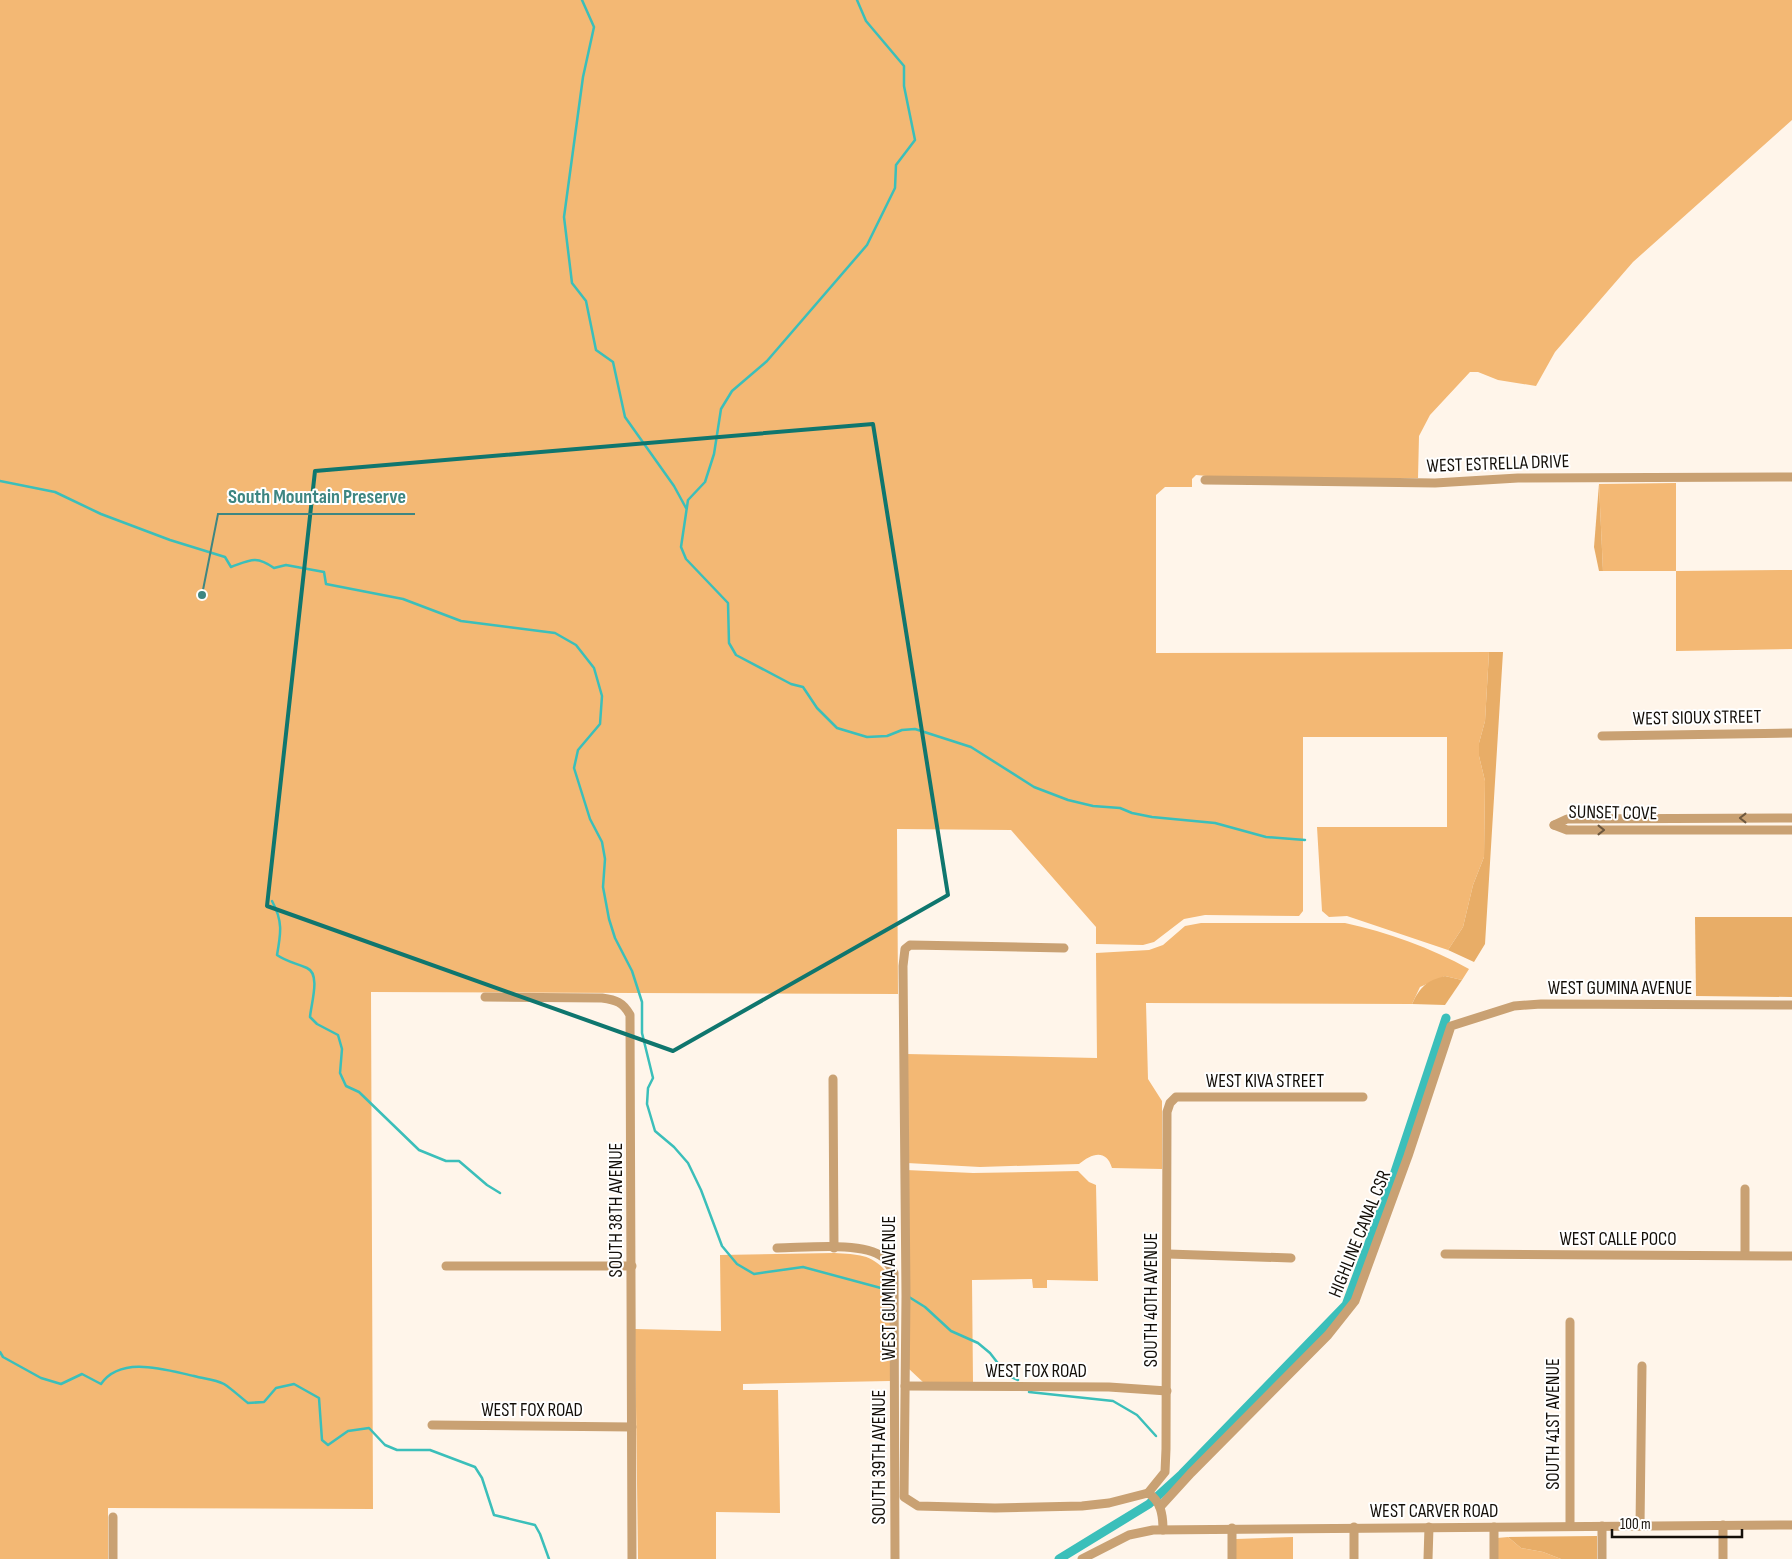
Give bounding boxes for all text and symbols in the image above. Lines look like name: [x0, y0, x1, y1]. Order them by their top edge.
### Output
street label: WEST ESTRELLA DRIVE: [1426, 450, 1570, 478]
callout: South Mountain Preserve: [218, 479, 415, 514]
text: South Mountain Preserve: [228, 485, 406, 509]
street label: WEST SIOUX STREET: [1633, 705, 1762, 731]
street label: SUNSET COVE: [1568, 801, 1658, 825]
one-way arrow: [1739, 813, 1747, 823]
one-way arrow: [1598, 825, 1605, 835]
street label: WEST GUMINA AVENUE: [1548, 977, 1692, 1000]
street label: WEST KIVA STREET: [1206, 1070, 1324, 1093]
street label: SOUTH 38TH AVENUE: [605, 1143, 628, 1277]
street label: HIGHLINE CANAL CSR: [1324, 1167, 1396, 1301]
street label: WEST GUMINA AVENUE: [878, 1216, 901, 1360]
street label: WEST CALLE POCO: [1559, 1228, 1677, 1251]
street label: SOUTH 40TH AVENUE: [1140, 1233, 1163, 1367]
street label: SOUTH 41ST AVENUE: [1542, 1358, 1565, 1490]
street label: WEST FOX ROAD: [985, 1360, 1087, 1383]
street label: SOUTH 39TH AVENUE: [868, 1390, 891, 1524]
street label: WEST FOX ROAD: [481, 1399, 583, 1422]
street label: WEST CARVER ROAD: [1370, 1500, 1498, 1523]
scale bar: [1612, 1506, 1742, 1538]
text: 100 m: [1620, 1515, 1651, 1534]

